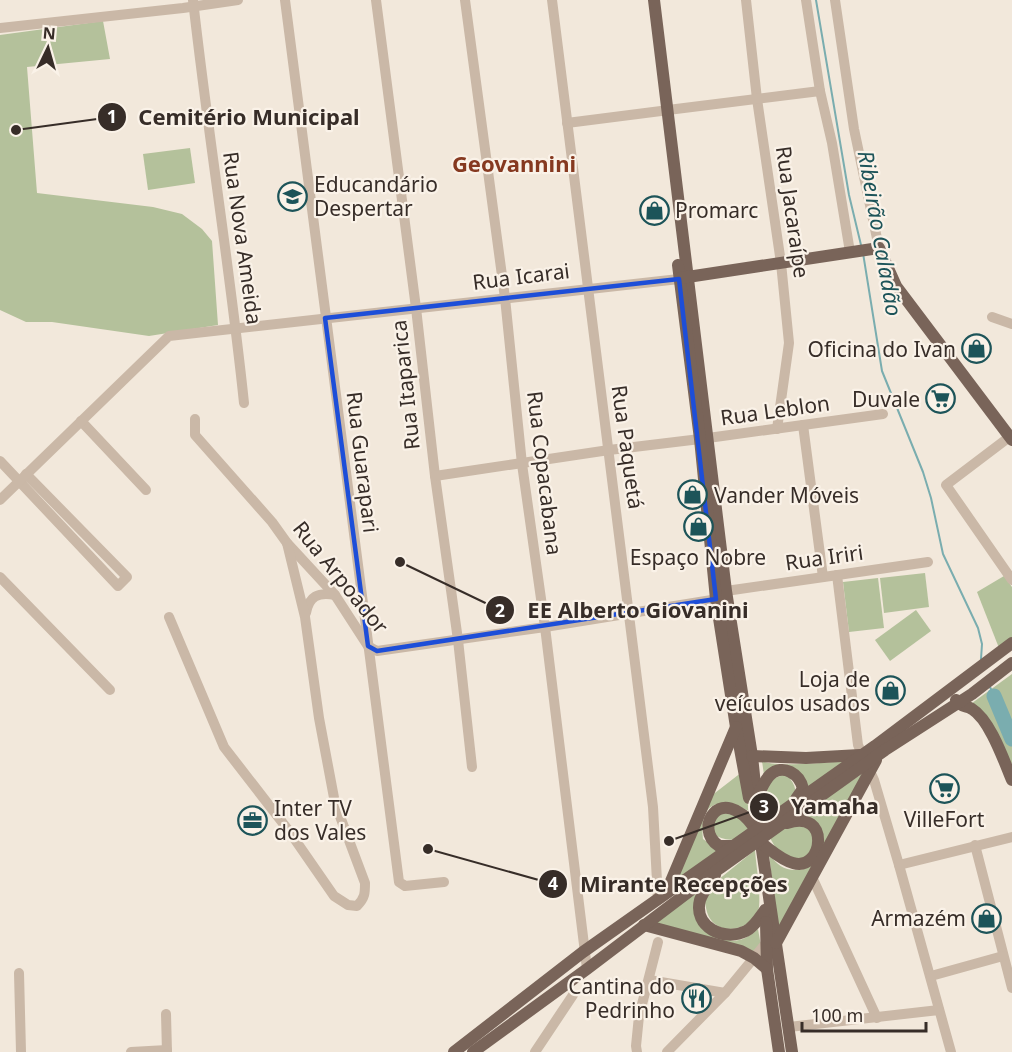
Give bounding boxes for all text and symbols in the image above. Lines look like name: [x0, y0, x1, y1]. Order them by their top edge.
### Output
north arrow: [18, 18, 78, 78]
text: N: [42, 22, 57, 45]
callout: Cemitério Municipal: [97, 97, 372, 137]
text: Cemitério Municipal: [138, 101, 360, 131]
text: 1: [107, 104, 117, 128]
street label: Rua Jacaraípe: [770, 144, 816, 280]
district label: Geovannini: [452, 148, 576, 178]
water label: Ribeirão Caladão: [852, 148, 910, 318]
street label: Rua Nova Ameida: [217, 150, 269, 326]
place label: Educandário Despertar: [314, 170, 438, 222]
school or university icon: Educandário Despertar: [277, 180, 309, 212]
shop icon: Promarc: [638, 194, 670, 226]
place label: Promarc: [675, 196, 758, 224]
street label: Rua Icarai: [471, 256, 571, 296]
street label: Rua Itaparica: [384, 319, 426, 451]
shop icon: Oficina do Ivan: [961, 333, 993, 365]
place label: Oficina do Ivan: [808, 335, 956, 363]
street label: Rua Paquetá: [605, 383, 651, 511]
supermarket icon: Duvale: [925, 383, 957, 415]
place label: Duvale: [852, 385, 920, 413]
street label: Rua Leblon: [719, 388, 831, 432]
street label: Rua Copacabana: [521, 389, 569, 557]
street label: Rua Guarapari: [340, 390, 386, 534]
shop icon: Vander Móveis: [677, 479, 709, 511]
place label: Vander Móveis: [714, 481, 859, 509]
shop icon: Espaço Nobre: [682, 510, 714, 542]
street label: Rua Arpoador: [287, 515, 395, 639]
street label: Rua Iriri: [783, 538, 865, 576]
place label: Espaço Nobre: [630, 543, 766, 571]
callout: EE Alberto Giovanini: [485, 590, 761, 630]
text: EE Alberto Giovanini: [527, 594, 749, 624]
text: 2: [495, 598, 505, 622]
place label: Loja de veículos usados: [715, 665, 870, 717]
shop icon: Loja de veículos usados: [875, 675, 907, 707]
supermarket icon: VilleFort: [928, 772, 960, 804]
callout: Yamaha: [749, 787, 891, 827]
text: Yamaha: [791, 790, 879, 820]
place label: Inter TV dos Vales: [274, 794, 366, 846]
text: 3: [759, 794, 769, 818]
office icon: Inter TV dos Vales: [237, 804, 269, 836]
place label: VilleFort: [904, 805, 985, 833]
callout: Mirante Recepções: [538, 864, 800, 904]
text: Mirante Recepções: [580, 868, 788, 898]
text: 4: [548, 871, 558, 895]
shop icon: Armazém: [971, 902, 1003, 934]
place label: Armazém: [871, 904, 966, 932]
place label: Cantina do Pedrinho: [568, 972, 675, 1024]
restaurant icon: Cantina do Pedrinho: [680, 982, 712, 1014]
scale bar: [802, 995, 926, 1033]
text: 100 m: [811, 1003, 863, 1027]

